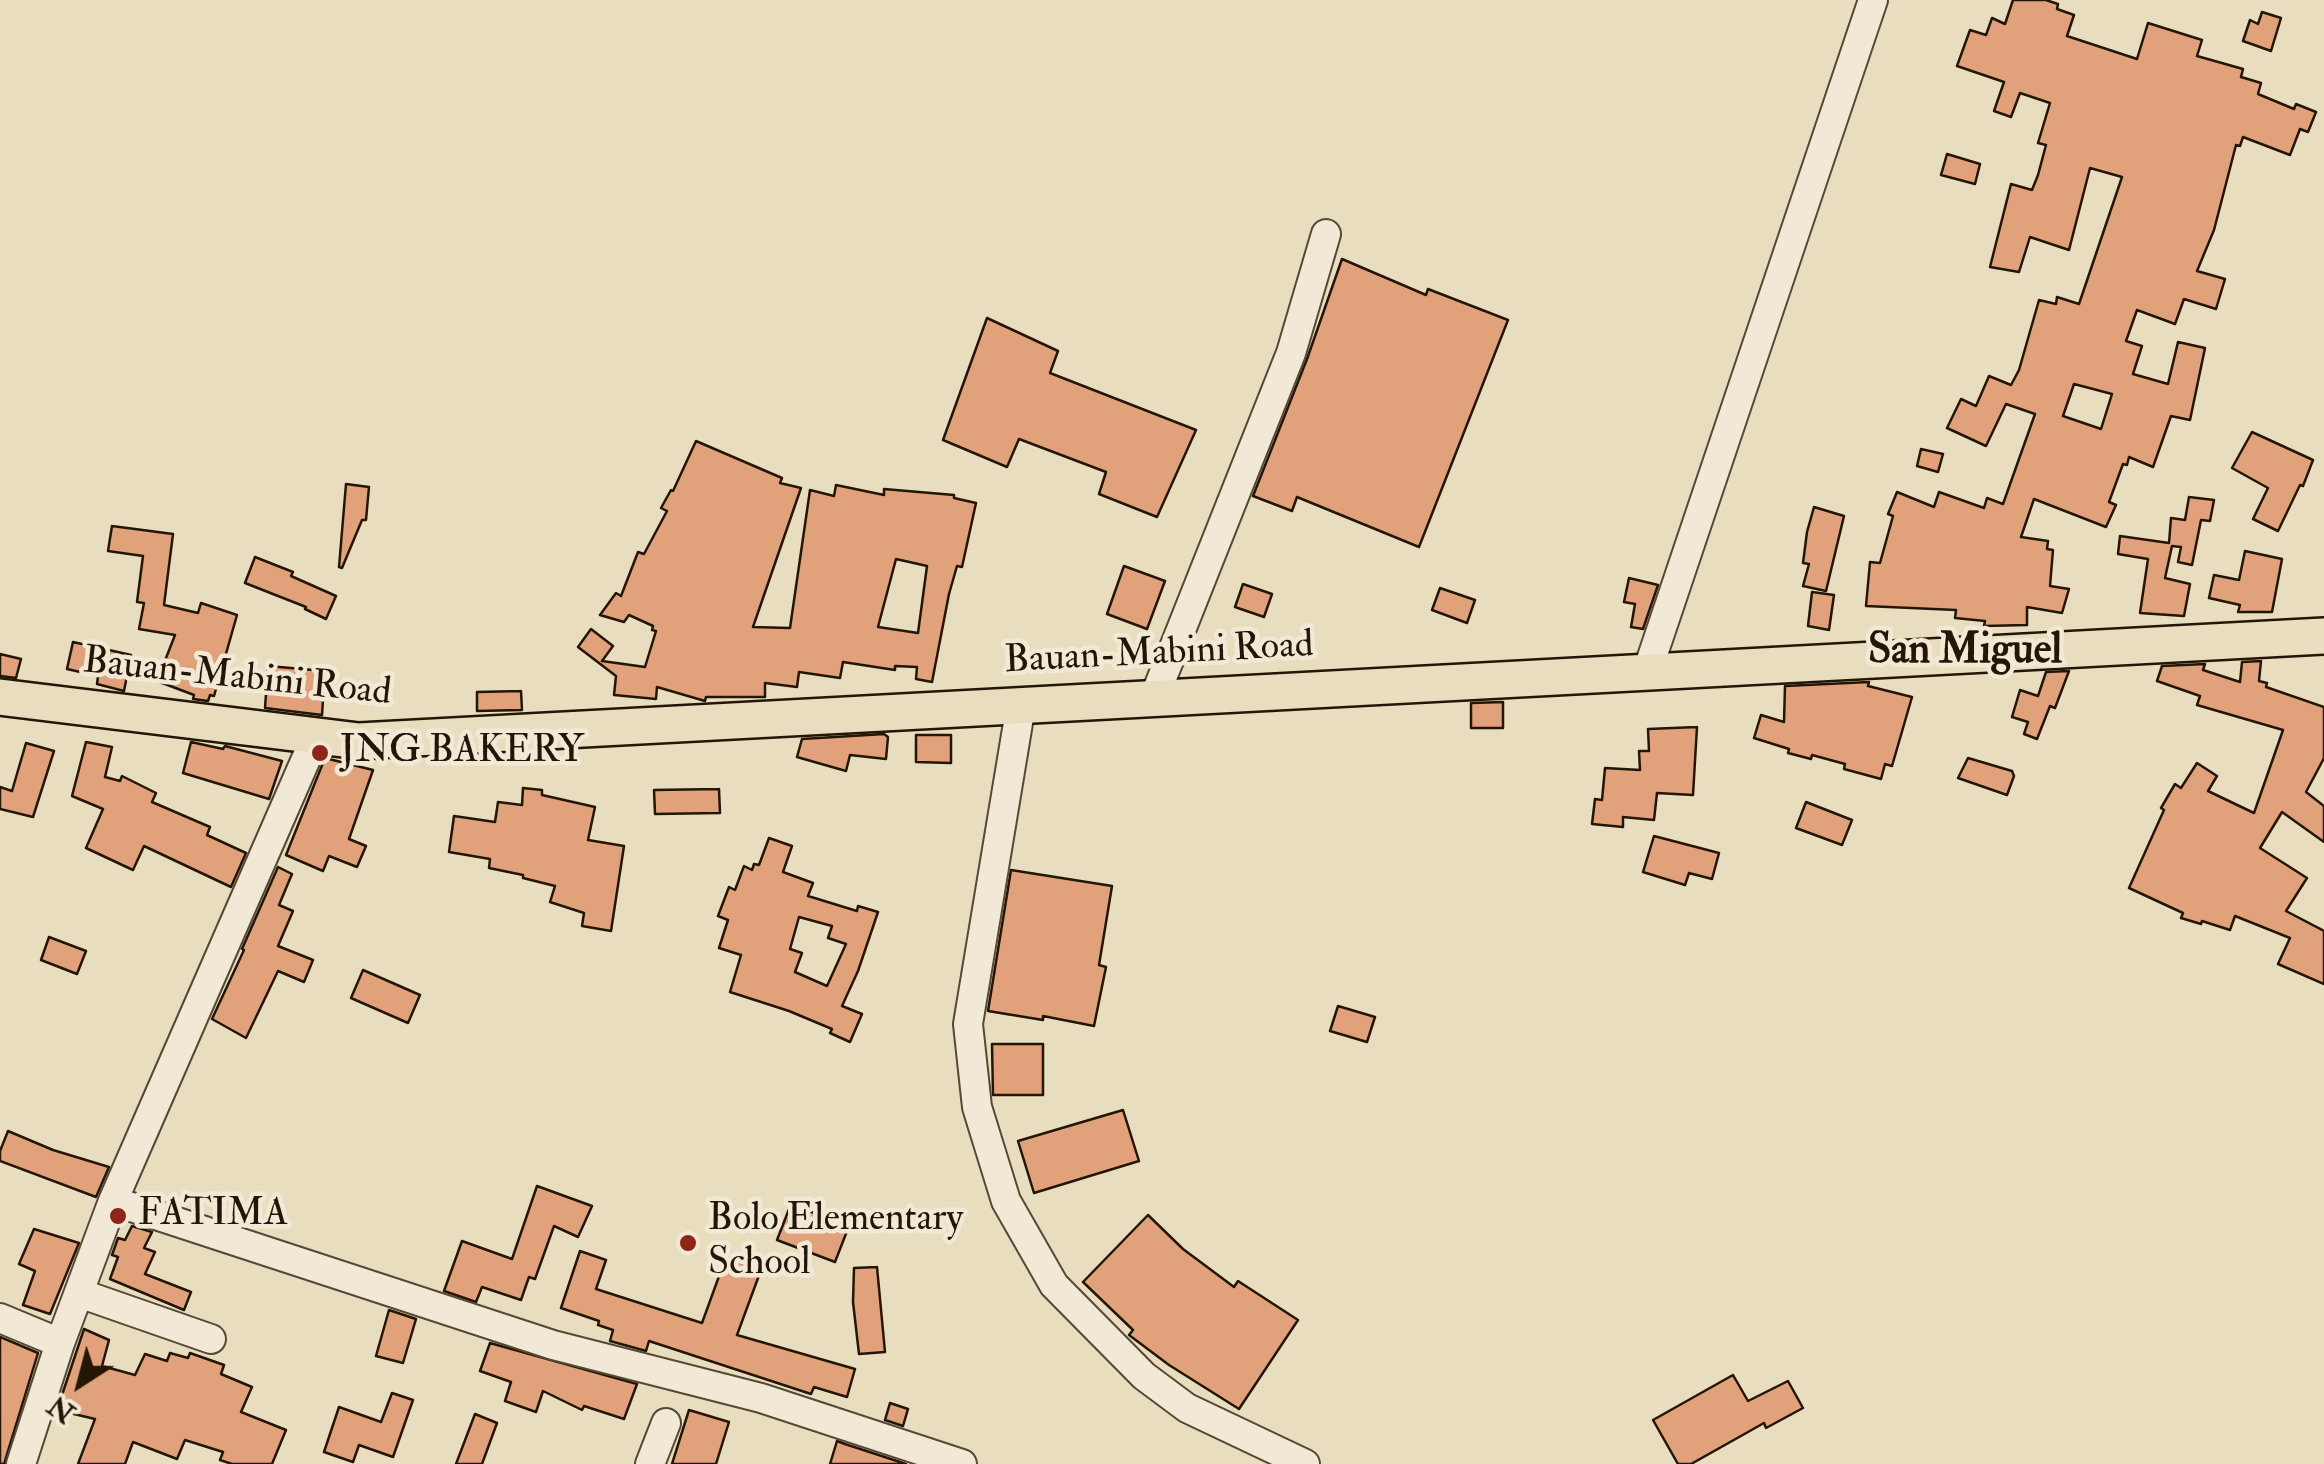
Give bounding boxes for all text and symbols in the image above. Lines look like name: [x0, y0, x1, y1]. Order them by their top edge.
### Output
street label: Bauan-Mabini Road: [1003, 624, 1315, 686]
district label: San Miguel: [1868, 628, 2062, 678]
street label: Bauan-Mabini Road: [81, 640, 393, 718]
place label: JNG BAKERY: [340, 730, 584, 776]
marker: JNG BAKERY: [309, 742, 331, 764]
place label: FATIMA: [138, 1193, 288, 1239]
place label: Bolo Elementary School: [708, 1198, 963, 1288]
marker: FATIMA: [107, 1205, 129, 1227]
marker: Bolo Elementary School: [677, 1232, 699, 1254]
north arrow: [30, 1334, 130, 1434]
text: N: [42, 1387, 83, 1430]

